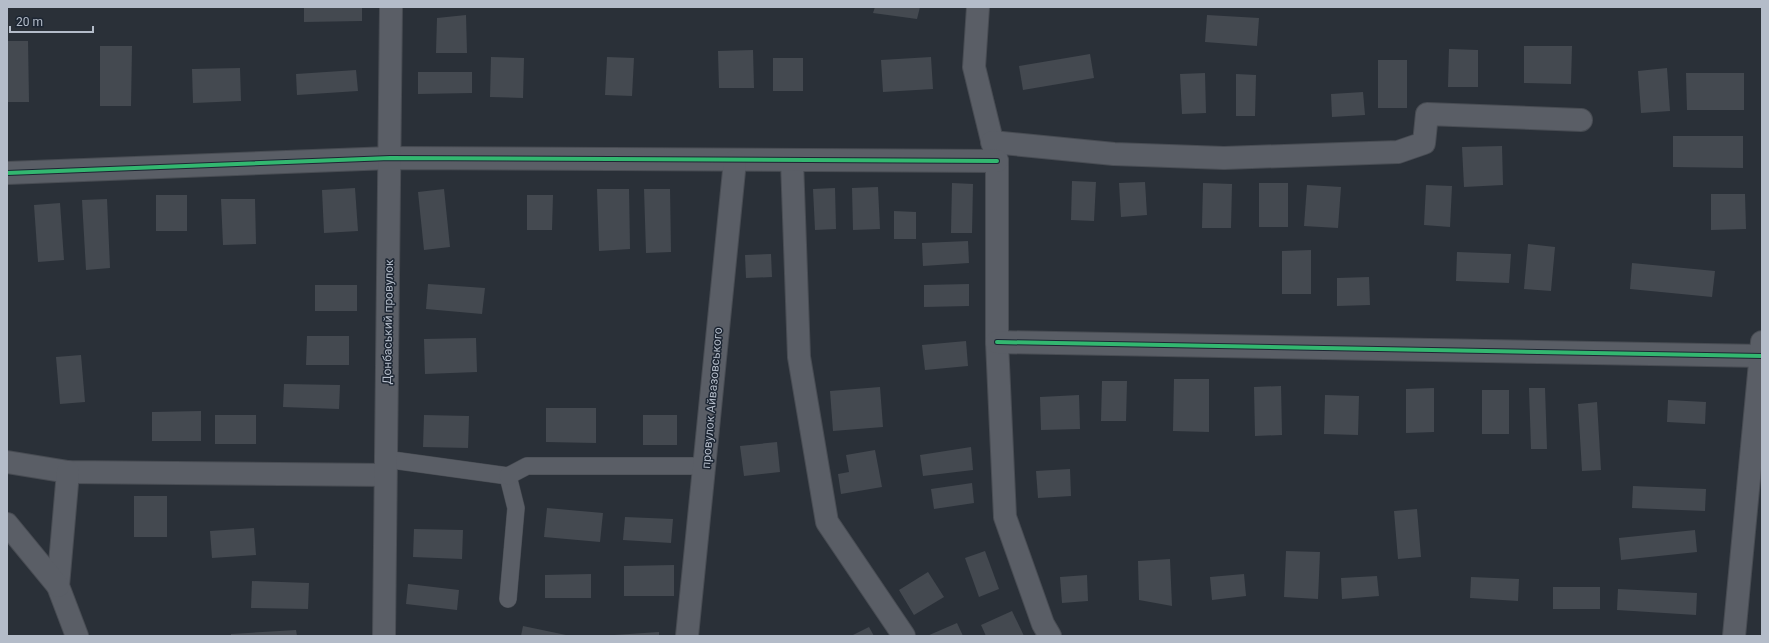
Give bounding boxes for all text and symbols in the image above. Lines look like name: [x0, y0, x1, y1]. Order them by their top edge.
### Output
scale bar: [10, 8, 93, 34]
text: 20 m: [16, 15, 43, 29]
street label: Донбаський провулок: [380, 259, 396, 385]
street label: провулок Айвазовського: [699, 327, 725, 469]

